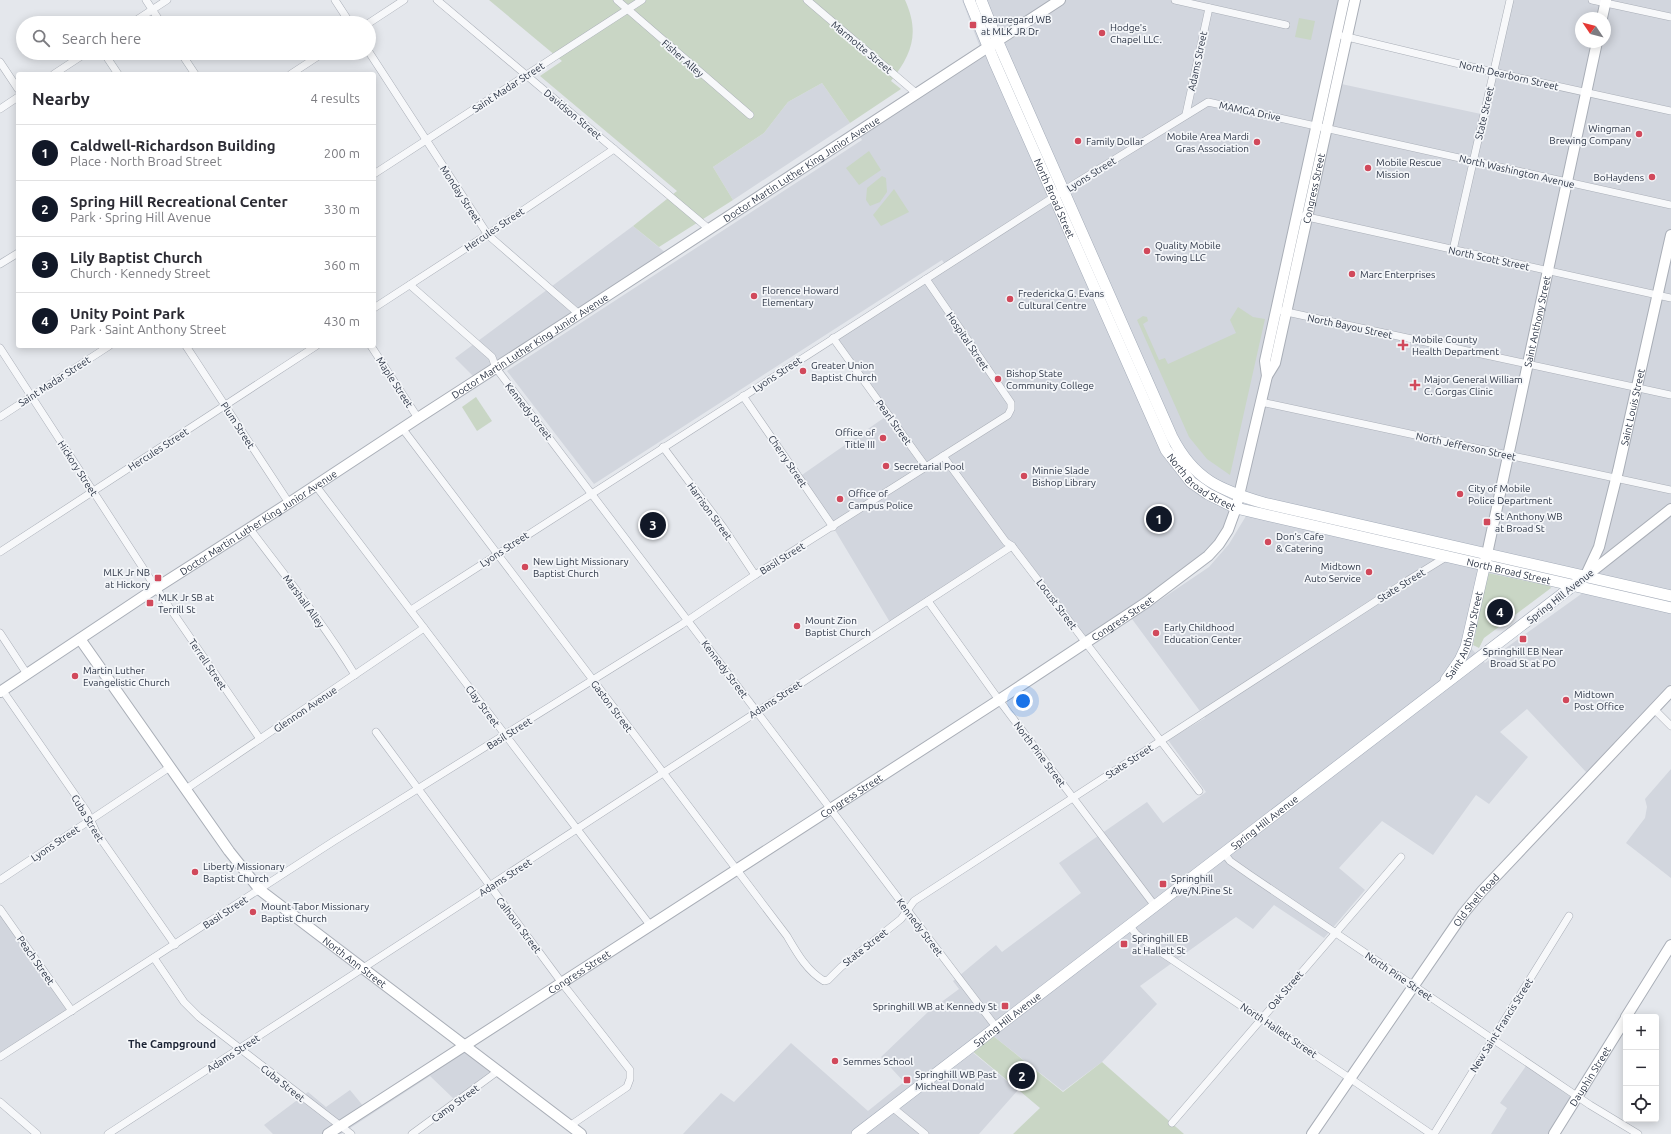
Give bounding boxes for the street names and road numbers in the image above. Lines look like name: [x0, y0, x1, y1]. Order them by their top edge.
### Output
street label: Marmotte Street: [829, 19, 894, 76]
street label: Adams Street: [1186, 30, 1209, 92]
street label: Fisher Alley: [660, 37, 706, 80]
street label: North Dearborn Street: [1458, 59, 1560, 92]
street label: Saint Madar Street: [470, 60, 546, 115]
street label: State Street: [1473, 86, 1496, 141]
street label: Davidson Street: [542, 87, 604, 142]
street label: MAMGA Drive: [1218, 100, 1282, 123]
street label: Doctor Martin Luther King Junior Avenue: [721, 114, 882, 224]
street label: Congress Street: [1301, 152, 1327, 225]
street label: North Washington Avenue: [1458, 153, 1576, 190]
street label: Lyons Street: [1065, 155, 1118, 194]
street label: North Broad Street: [1032, 157, 1077, 240]
street label: Monday Street: [438, 163, 483, 225]
street label: Hercules Street: [462, 205, 526, 253]
street label: North Scott Street: [1447, 245, 1530, 272]
street label: Saint Anthony Street: [1522, 275, 1553, 368]
street label: Doctor Martin Luther King Junior Avenue: [450, 291, 611, 401]
street label: Hospital Street: [944, 310, 991, 372]
street label: North Bayou Street: [1306, 312, 1394, 341]
street label: Saint Madar Street: [16, 354, 92, 409]
street label: Maple Street: [374, 355, 415, 410]
street label: Lyons Street: [751, 355, 804, 394]
street label: Saint Louis Street: [1619, 368, 1647, 447]
street label: Kennedy Street: [503, 381, 554, 442]
street label: Pearl Street: [874, 398, 914, 447]
street label: Plum Street: [218, 400, 257, 451]
street label: Hercules Street: [126, 426, 190, 473]
street label: North Jefferson Street: [1415, 430, 1517, 463]
street label: Cherry Street: [766, 433, 809, 489]
street label: Hickory Street: [56, 439, 100, 498]
street label: North Broad Street: [1165, 451, 1237, 513]
street label: Doctor Martin Luther King Junior Avenue: [178, 468, 339, 577]
street label: Harrison Street: [685, 480, 734, 542]
street label: Lyons Street: [478, 530, 531, 569]
street label: Basil Street: [758, 540, 807, 577]
street label: North Broad Street: [1466, 556, 1552, 586]
street label: State Street: [1375, 566, 1427, 604]
street label: Spring Hill Avenue: [1525, 567, 1596, 626]
street label: Marshall Alley: [281, 573, 326, 630]
street label: Locust Street: [1034, 577, 1079, 632]
street label: Saint Anthony Street: [1443, 590, 1484, 681]
street label: Congress Street: [1090, 594, 1156, 643]
street label: Terrell Street: [186, 637, 229, 692]
street label: Kennedy Street: [699, 638, 750, 700]
street label: Gaston Street: [589, 678, 635, 734]
street label: Adams Street: [747, 678, 804, 721]
street label: Clay Street: [463, 683, 502, 729]
street label: Glennon Avenue: [272, 684, 339, 735]
street label: Basil Street: [485, 715, 534, 752]
street label: North Pine Street: [1012, 720, 1068, 789]
street label: State Street: [1104, 742, 1155, 781]
street label: Congress Street: [818, 772, 885, 820]
street label: Cuba Street: [69, 793, 106, 844]
street label: Spring Hill Avenue: [1229, 793, 1300, 852]
street label: Lyons Street: [29, 823, 82, 864]
street label: Adams Street: [477, 856, 534, 899]
street label: Old Shell Road: [1451, 871, 1502, 929]
street label: Basil Street: [201, 894, 250, 931]
street label: Calhoun Street: [494, 895, 543, 955]
street label: Kennedy Street: [894, 896, 945, 958]
street label: State Street: [841, 926, 890, 968]
street label: Peach Street: [15, 934, 56, 987]
street label: North Ann Street: [321, 935, 388, 990]
street label: Congress Street: [546, 948, 612, 996]
street label: North Pine Street: [1363, 950, 1434, 1003]
street label: Oak Street: [1265, 968, 1305, 1012]
street label: New Saint Francis Street: [1468, 976, 1535, 1074]
street label: Spring Hill Avenue: [972, 990, 1043, 1049]
street label: North Hallett Street: [1238, 1001, 1319, 1060]
street label: Adams Street: [205, 1032, 262, 1075]
street label: Dauphin Street: [1568, 1045, 1613, 1108]
street label: Cuba Street: [258, 1063, 307, 1104]
street label: Camp Street: [429, 1082, 481, 1124]

